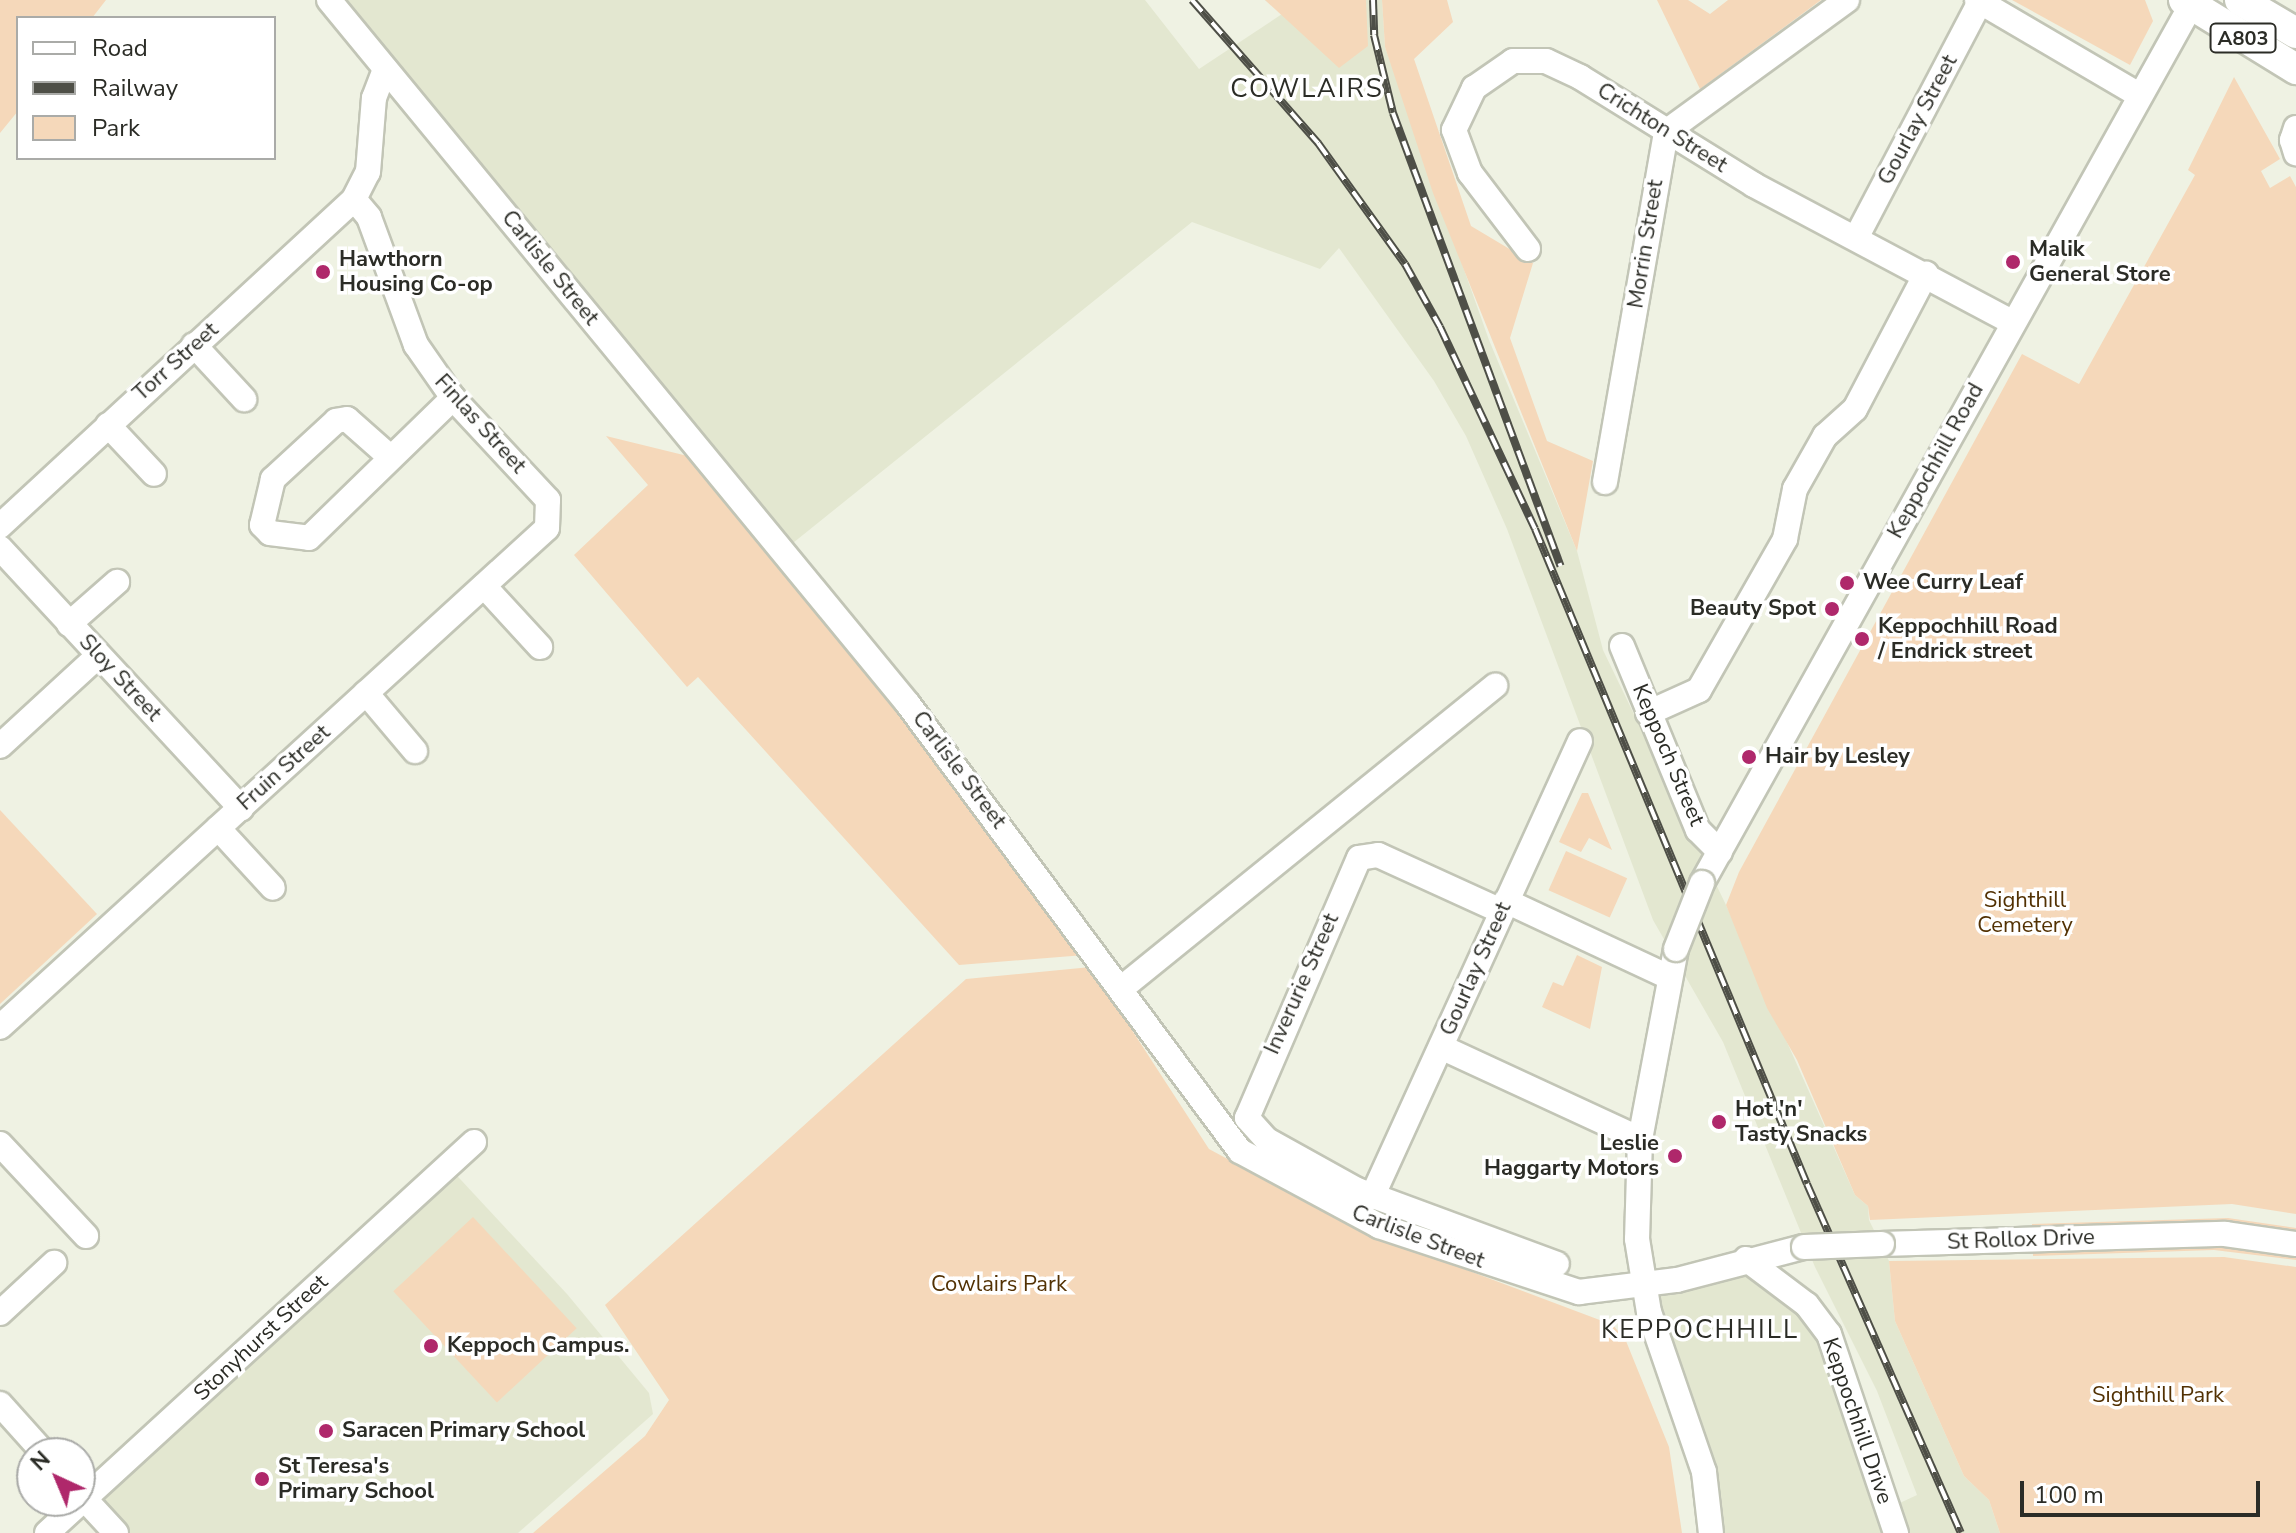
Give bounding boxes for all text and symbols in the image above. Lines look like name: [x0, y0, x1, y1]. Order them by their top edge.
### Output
legend: [16, 16, 276, 160]
road number: A803: [2209, 22, 2277, 54]
text: Road: [92, 32, 148, 64]
street label: Gourlay Street: [1873, 50, 1963, 190]
text: Railway: [92, 72, 178, 104]
district label: COWLAIRS: [1230, 73, 1384, 105]
street label: Crichton Street: [1592, 77, 1732, 179]
text: Park: [92, 112, 140, 144]
street label: Morrin Street: [1623, 178, 1669, 310]
street label: Carlisle Street: [496, 205, 604, 331]
place label: Malik General Store: [2029, 236, 2171, 288]
place label: Hawthorn Housing Co-op: [339, 246, 493, 298]
marker: Malik General Store: [2004, 253, 2022, 271]
marker: Hawthorn Housing Co-op: [314, 263, 332, 281]
street label: Torr Street: [128, 317, 224, 407]
street label: Finlas Street: [429, 369, 531, 479]
street label: Keppochhill Road: [1882, 379, 1990, 543]
place label: Wee Curry Leaf: [1863, 570, 2023, 596]
marker: Wee Curry Leaf: [1838, 574, 1856, 592]
place label: Beauty Spot: [1690, 596, 1816, 622]
marker: Beauty Spot: [1823, 600, 1841, 618]
place label: Keppochhill Road / Endrick street: [1878, 613, 2058, 664]
street label: Sloy Street: [73, 629, 167, 727]
marker: Keppochhill Road / Endrick street: [1853, 630, 1871, 648]
street label: Keppoch Street: [1626, 680, 1710, 830]
street label: Carlisle Street: [906, 706, 1012, 834]
street label: Fruin Street: [232, 720, 336, 816]
place label: Hair by Lesley: [1765, 744, 1910, 770]
marker: Hair by Lesley: [1740, 748, 1758, 766]
park label: Sighthill Cemetery: [1977, 887, 2073, 938]
street label: Gourlay Street: [1435, 898, 1517, 1040]
street label: Inverurie Street: [1259, 909, 1345, 1059]
place label: Hot 'n' Tasty Snacks: [1735, 1096, 1867, 1148]
marker: Hot 'n' Tasty Snacks: [1710, 1113, 1728, 1131]
place label: Leslie Haggarty Motors: [1484, 1130, 1659, 1182]
marker: Leslie Haggarty Motors: [1666, 1147, 1684, 1165]
street label: Carlisle Street: [1348, 1200, 1488, 1274]
street label: St Rollox Drive: [1947, 1224, 2095, 1256]
street label: Stonyhurst Street: [189, 1269, 333, 1407]
park label: Cowlairs Park: [931, 1272, 1067, 1298]
district label: KEPPOCHHILL: [1601, 1314, 1799, 1346]
place label: Keppoch Campus.: [447, 1333, 629, 1359]
street label: Keppochhill Drive: [1816, 1334, 1898, 1508]
marker: Keppoch Campus.: [422, 1337, 440, 1355]
park label: Sighthill Park: [2092, 1383, 2224, 1409]
place label: Saracen Primary School: [342, 1418, 585, 1444]
marker: Saracen Primary School: [317, 1422, 335, 1440]
north arrow: [16, 1437, 96, 1517]
text: N: [24, 1445, 57, 1478]
place label: St Teresa's Primary School: [278, 1453, 434, 1504]
scale bar: [2024, 1465, 2264, 1515]
marker: St Teresa's Primary School: [253, 1470, 271, 1488]
text: 100 m: [2034, 1479, 2104, 1511]

